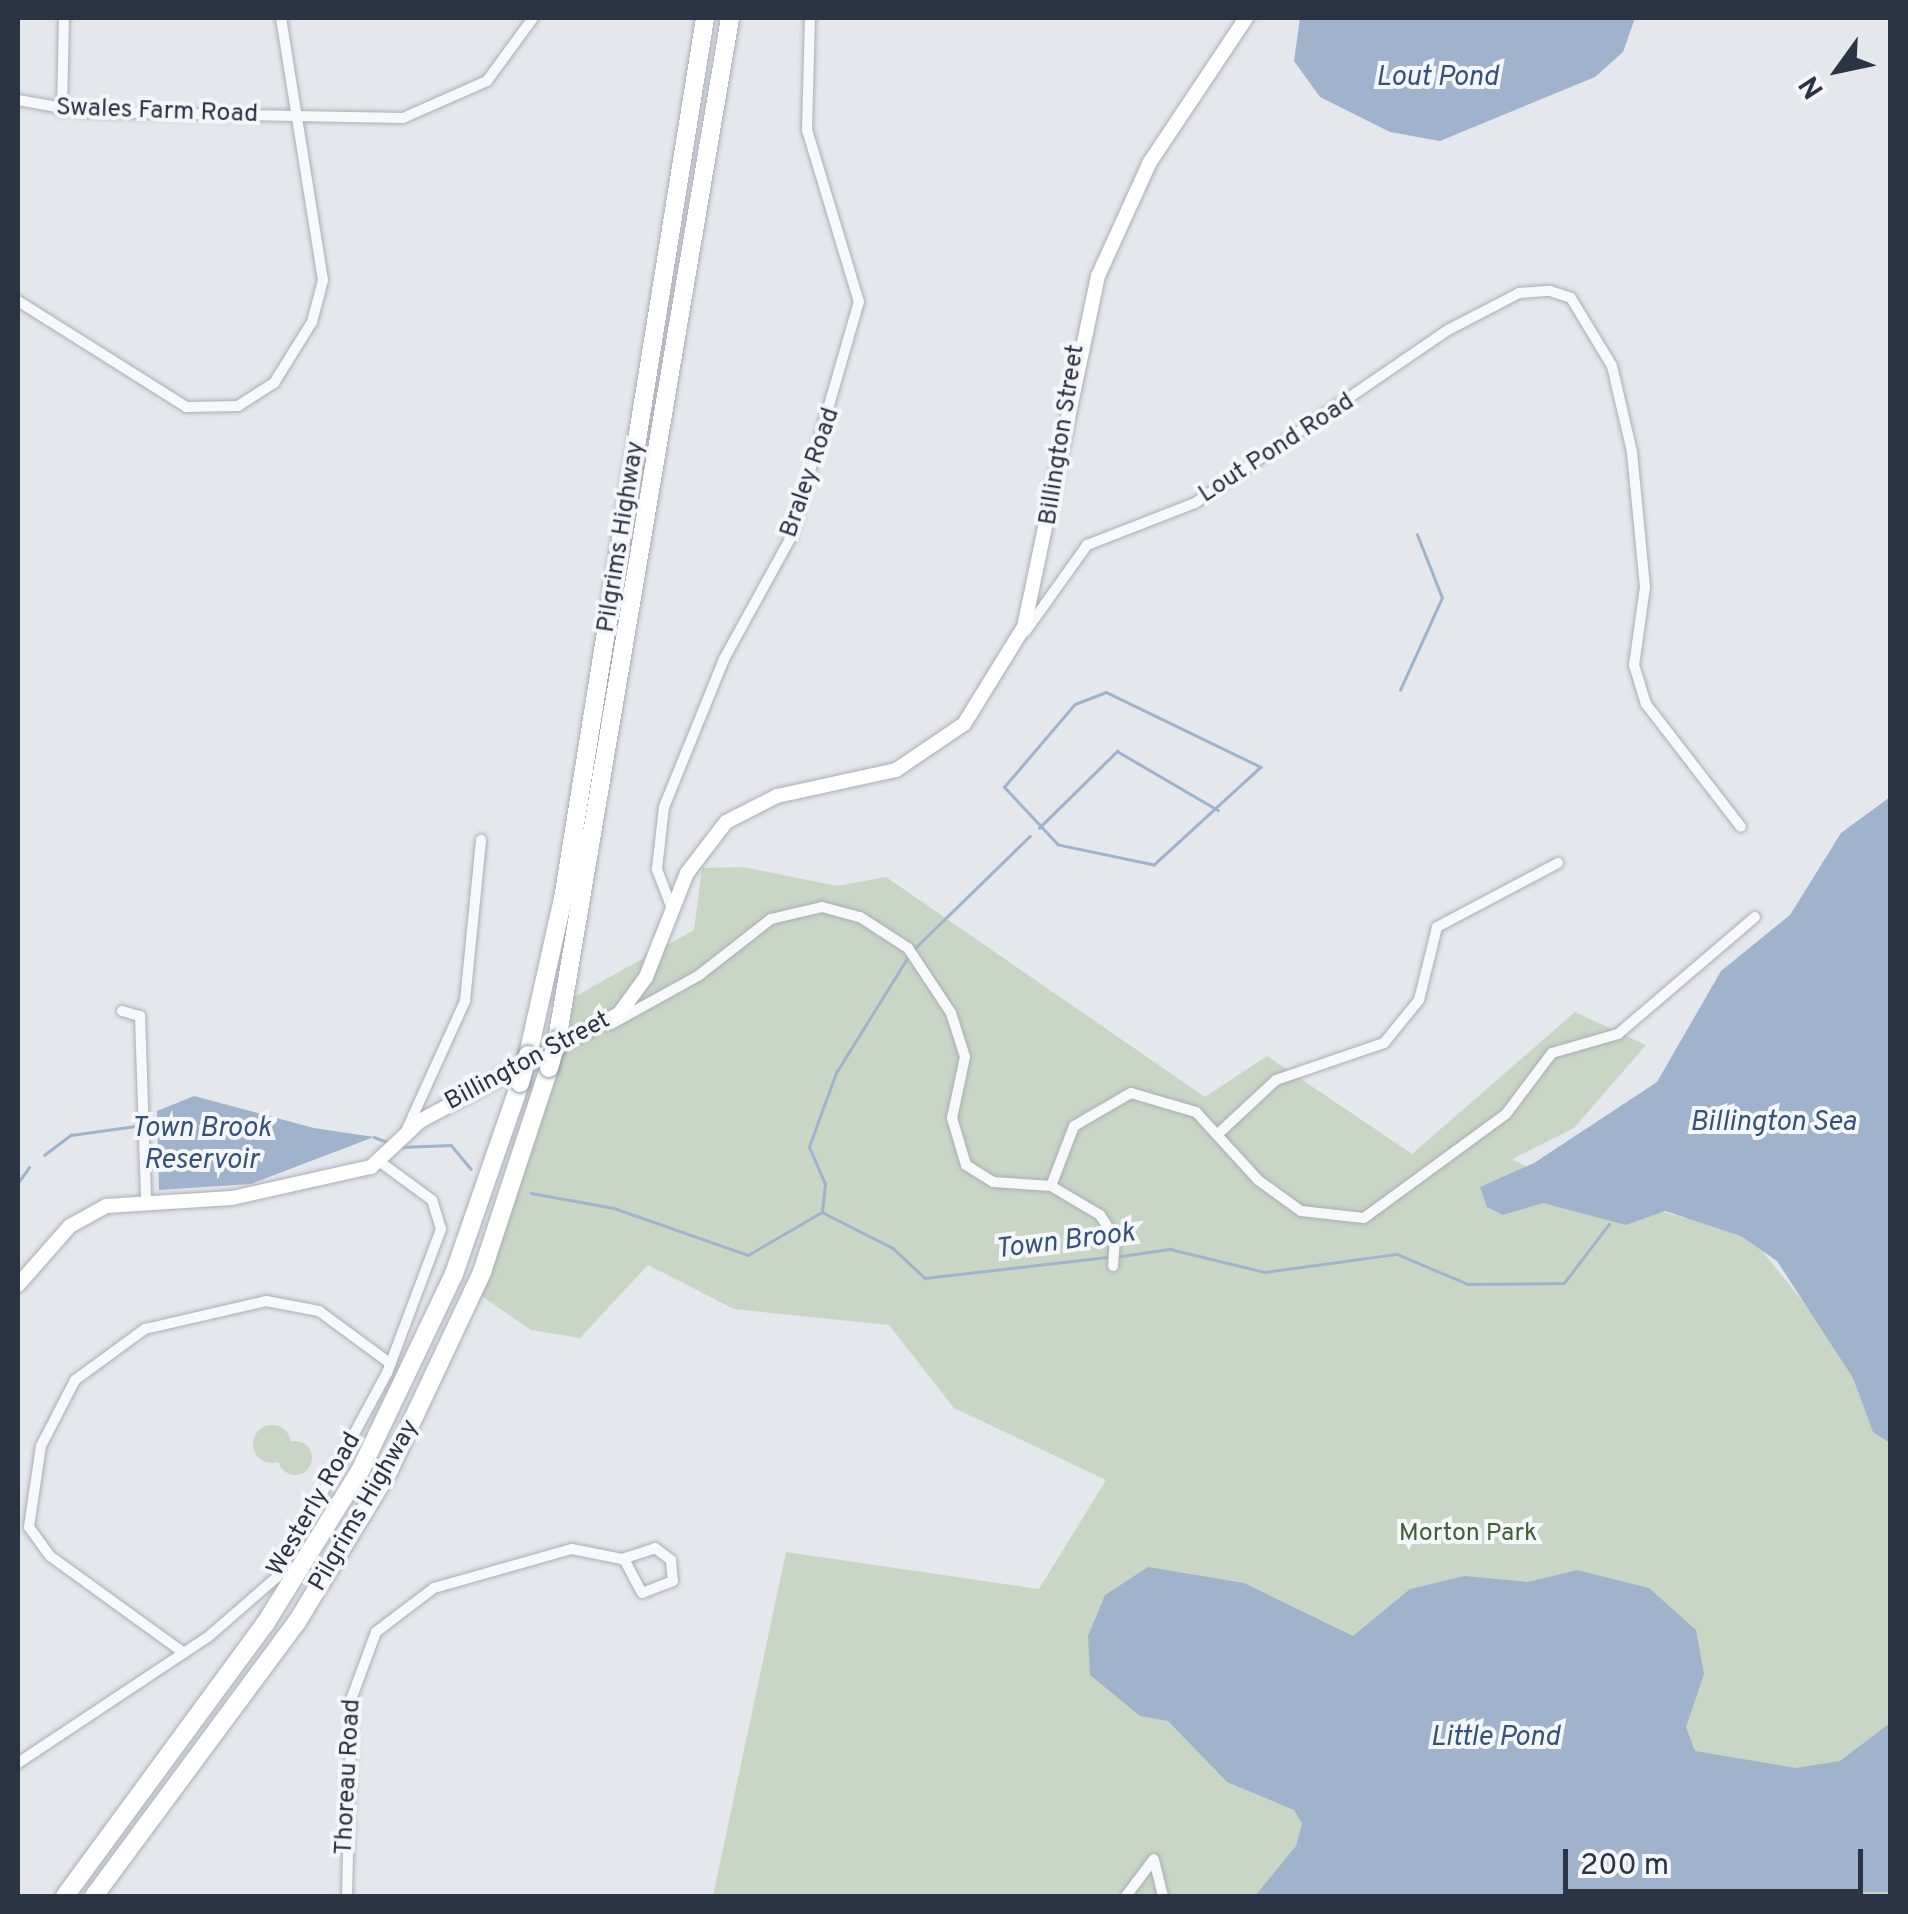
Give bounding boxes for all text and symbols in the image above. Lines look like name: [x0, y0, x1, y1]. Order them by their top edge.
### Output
north arrow: [1788, 20, 1888, 120]
water label: Lout Pond: [1376, 61, 1498, 95]
text: N: [1792, 68, 1833, 105]
street label: Swales Farm Road: [55, 93, 259, 131]
street label: Billington Street: [1034, 343, 1092, 527]
street label: Lout Pond Road: [1194, 388, 1360, 510]
street label: Braley Road: [775, 404, 847, 542]
street label: Pilgrims Highway: [592, 439, 652, 635]
street label: Billington Street: [440, 1006, 616, 1118]
water label: Billington Sea: [1690, 1106, 1856, 1140]
water label: Town Brook Reservoir: [131, 1112, 271, 1178]
water label: Town Brook: [993, 1217, 1137, 1267]
street label: Pilgrims Highway: [304, 1415, 426, 1597]
street label: Westerly Road: [262, 1428, 368, 1582]
park label: Morton Park: [1399, 1519, 1537, 1549]
street label: Thoreau Road: [330, 1698, 368, 1856]
water label: Little Pond: [1430, 1721, 1560, 1755]
scale bar: [1568, 1829, 1868, 1891]
text: 200 m: [1580, 1848, 1669, 1885]

